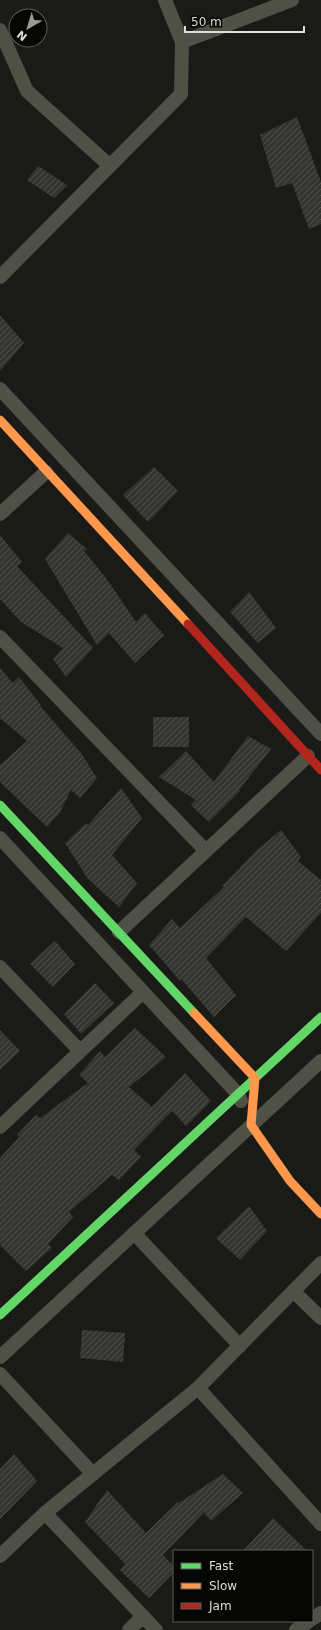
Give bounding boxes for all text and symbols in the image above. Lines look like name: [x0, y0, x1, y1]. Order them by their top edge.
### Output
north arrow: [8, 8, 48, 48]
scale bar: [185, 8, 304, 34]
text: 50 m: [191, 15, 222, 29]
text: N: [15, 28, 30, 43]
legend: [173, 1550, 313, 1622]
text: Fast: [209, 1559, 233, 1573]
text: Slow: [209, 1579, 237, 1593]
text: Jam: [208, 1599, 232, 1613]

